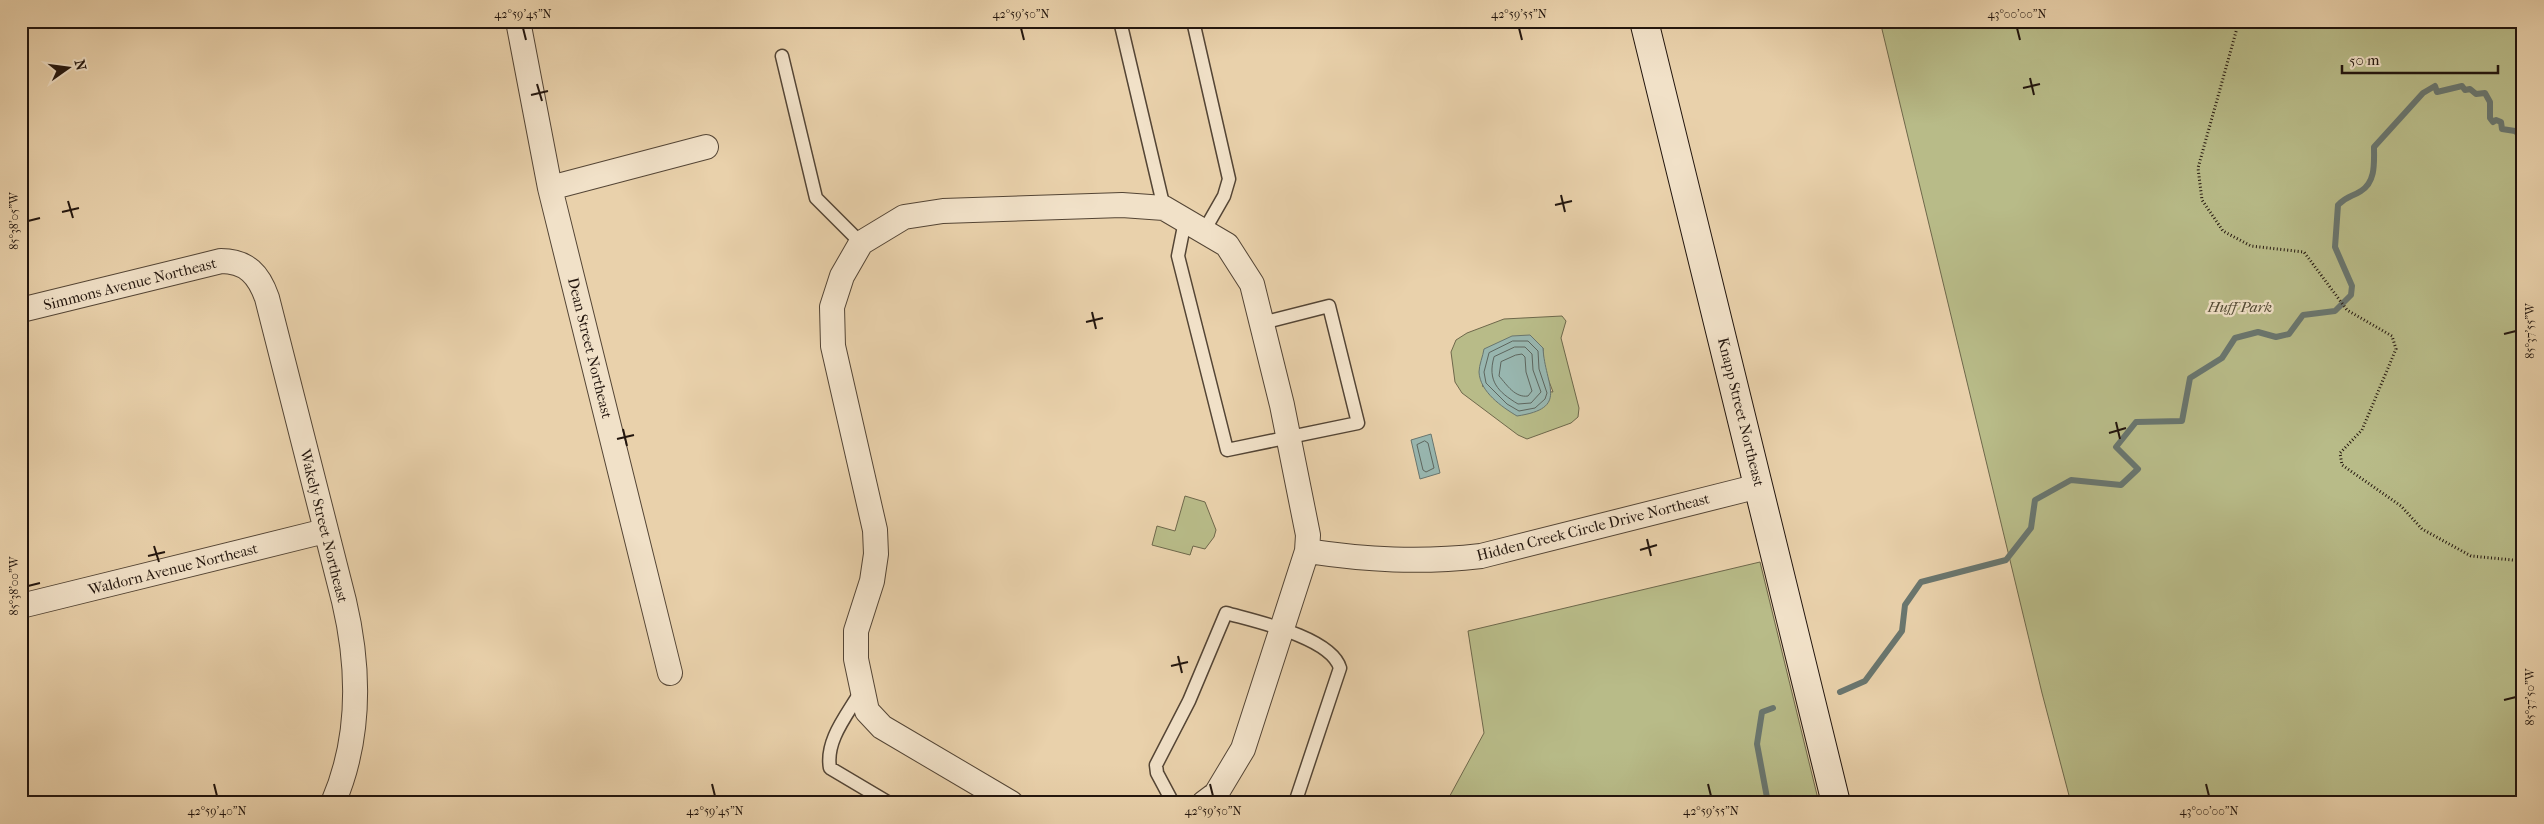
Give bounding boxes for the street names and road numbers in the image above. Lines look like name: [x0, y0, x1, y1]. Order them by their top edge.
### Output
street label: Simmons Avenue Northeast: [42, 254, 219, 314]
street label: Dean Street Northeast: [564, 276, 616, 421]
street label: Knapp Street Northeast: [1714, 336, 1768, 489]
street label: Wakely Street Northeast: [296, 447, 352, 605]
street label: Hidden Creek Circle Drive Northeast: [1474, 489, 1712, 565]
street label: Waldorn Avenue Northeast: [85, 539, 260, 599]

